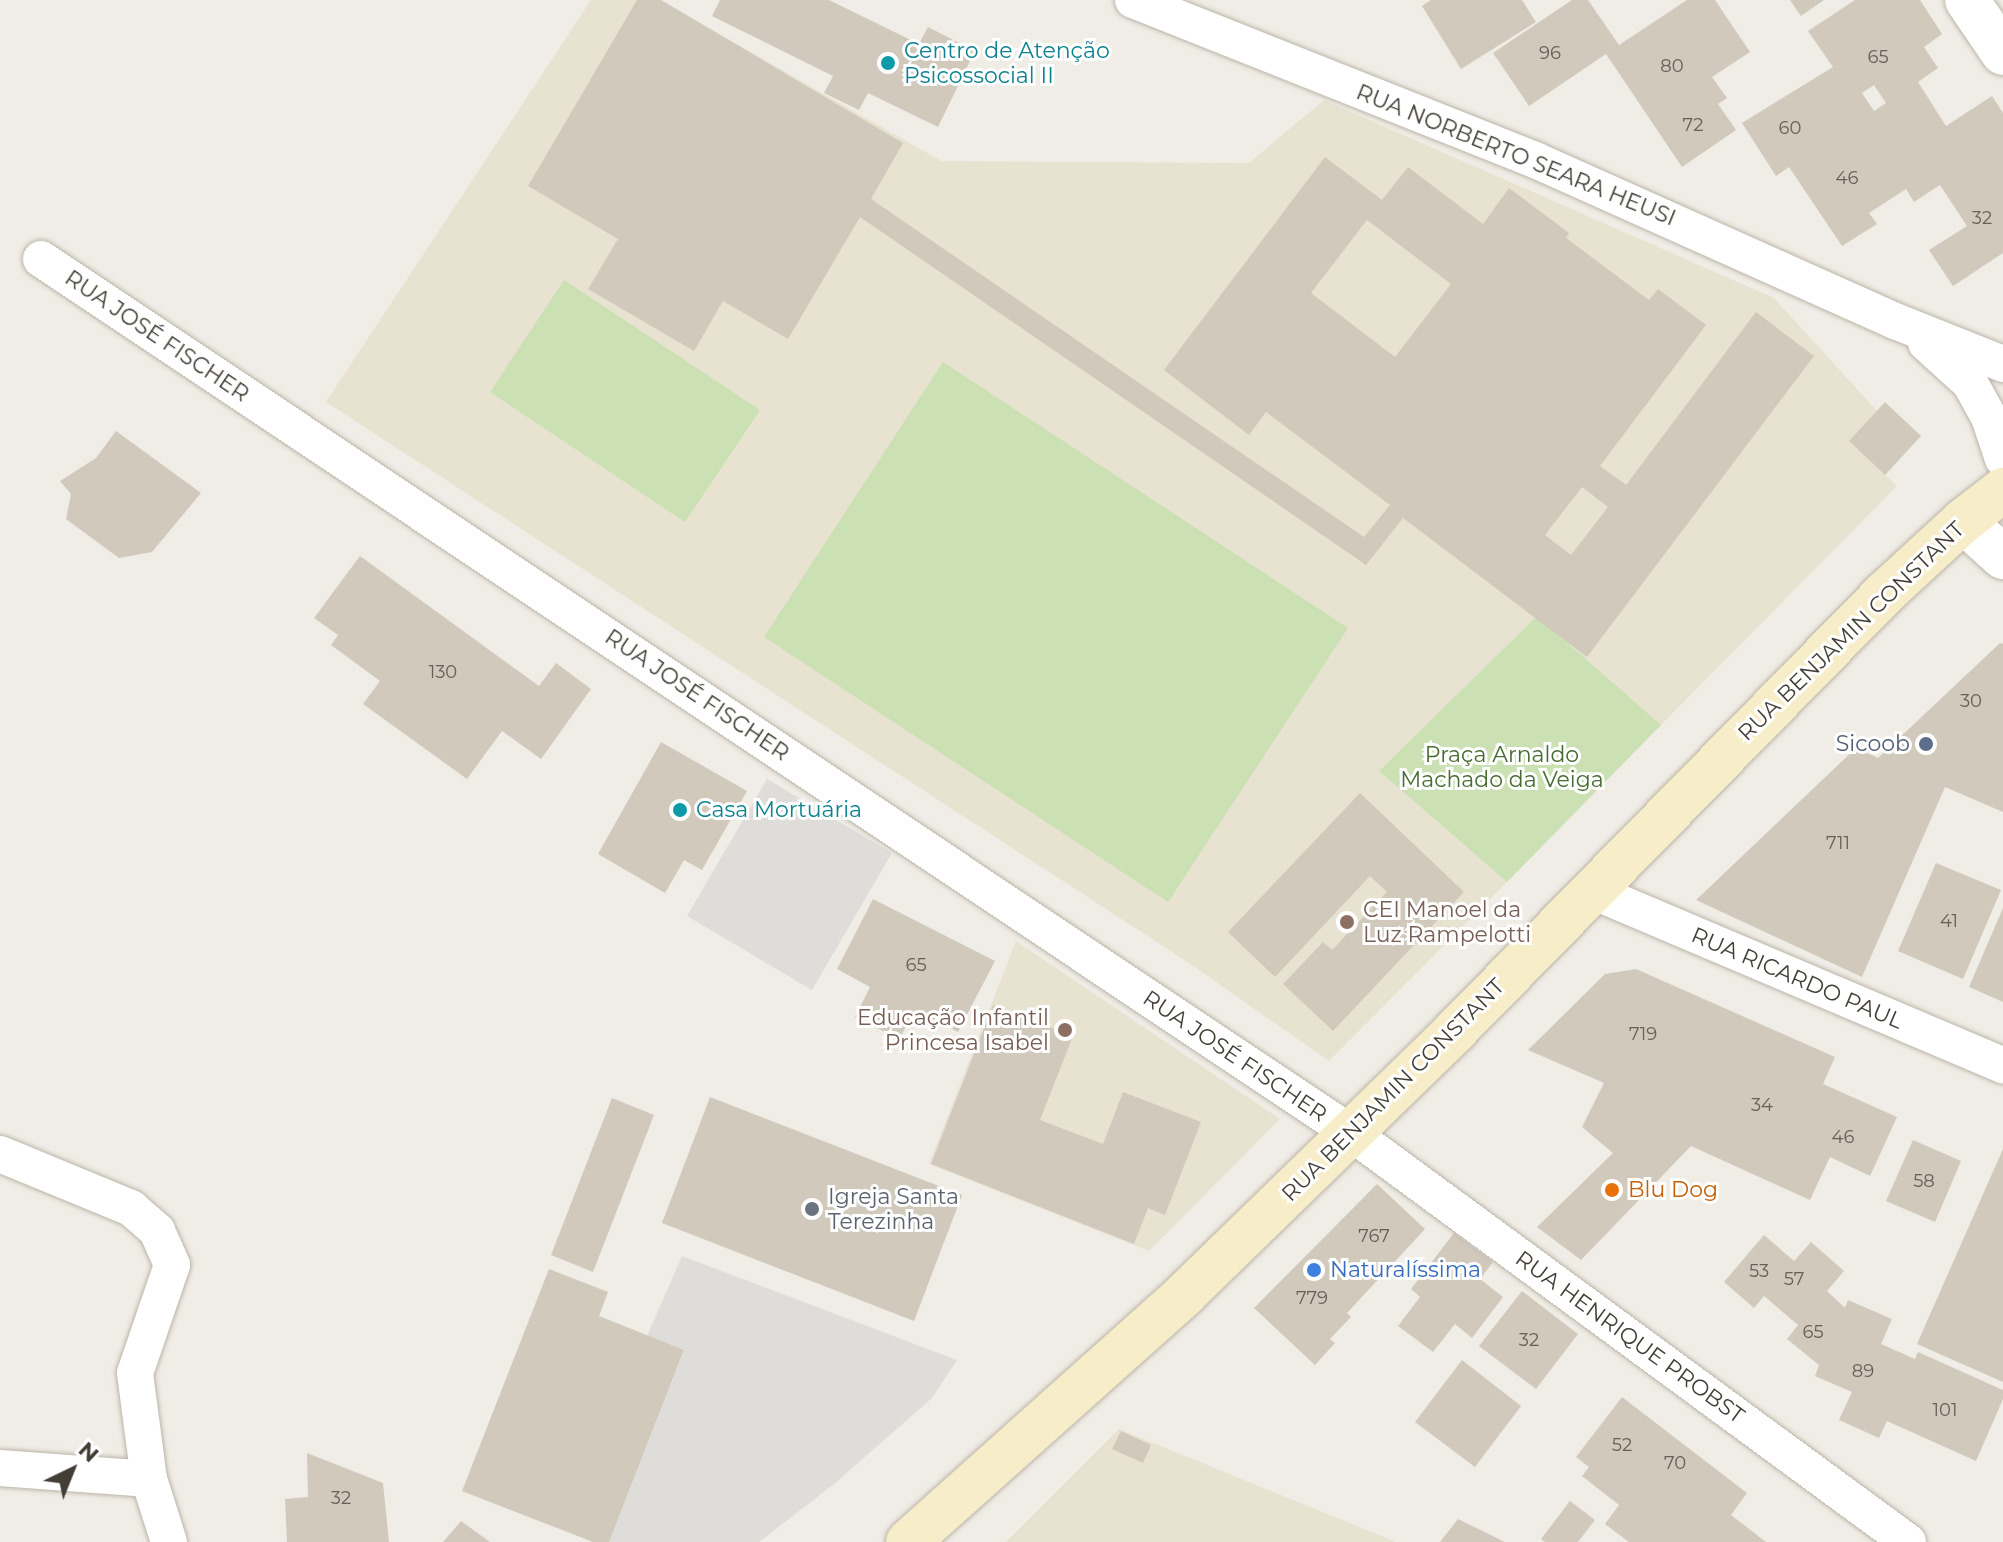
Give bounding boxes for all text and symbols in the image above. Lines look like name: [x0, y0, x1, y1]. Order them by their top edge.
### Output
place label: Centro de Atenção Psicossocial II: [904, 37, 1110, 88]
house number: 96: [1539, 42, 1561, 64]
house number: 65: [1867, 46, 1889, 68]
marker: Centro de Atenção Psicossocial II: [879, 54, 897, 72]
house number: 80: [1660, 55, 1684, 77]
street label: RUA NORBERTO SEARA HEUSI: [1352, 79, 1680, 231]
house number: 72: [1683, 114, 1703, 136]
house number: 60: [1779, 117, 1801, 139]
house number: 46: [1836, 167, 1858, 189]
house number: 32: [1972, 207, 1992, 229]
street label: RUA JOSÉ FISCHER: [60, 265, 254, 407]
street label: RUA BENJAMIN CONSTANT: [1732, 516, 1970, 746]
street label: RUA JOSÉ FISCHER: [600, 624, 794, 766]
house number: 130: [429, 661, 457, 683]
house number: 30: [1960, 690, 1982, 712]
place label: Sicoob: [1836, 731, 1910, 757]
marker: Sicoob: [1917, 735, 1935, 753]
park label: Praça Arnaldo Machado da Veiga: [1400, 741, 1604, 792]
place label: Casa Mortuária: [696, 797, 862, 823]
marker: Casa Mortuária: [671, 801, 689, 819]
house number: 711: [1826, 832, 1850, 854]
place label: CEI Manoel da Luz Rampelotti: [1363, 896, 1531, 948]
house number: 41: [1940, 910, 1958, 932]
marker: CEI Manoel da Luz Rampelotti: [1338, 913, 1356, 931]
street label: RUA RICARDO PAUL: [1687, 922, 1907, 1034]
house number: 65: [905, 954, 927, 976]
street label: RUA BENJAMIN CONSTANT: [1276, 973, 1510, 1207]
street label: RUA JOSÉ FISCHER: [1138, 985, 1332, 1127]
place label: Educação Infantil Princesa Isabel: [857, 1004, 1049, 1056]
marker: Educação Infantil Princesa Isabel: [1056, 1021, 1074, 1039]
house number: 719: [1629, 1023, 1657, 1045]
house number: 34: [1751, 1094, 1773, 1116]
house number: 46: [1832, 1126, 1854, 1148]
house number: 58: [1913, 1170, 1935, 1192]
place label: Blu Dog: [1628, 1177, 1718, 1203]
marker: Blu Dog: [1603, 1181, 1621, 1199]
place label: Igreja Santa Terezinha: [828, 1183, 959, 1234]
marker: Igreja Santa Terezinha: [803, 1200, 821, 1218]
house number: 767: [1358, 1225, 1390, 1247]
street label: RUA HENRIQUE PROBST: [1510, 1245, 1750, 1429]
place label: Naturalíssima: [1330, 1257, 1481, 1283]
house number: 53: [1749, 1260, 1769, 1282]
marker: Naturalíssima: [1305, 1261, 1323, 1279]
house number: 57: [1784, 1268, 1804, 1290]
house number: 779: [1296, 1287, 1328, 1309]
house number: 65: [1802, 1321, 1824, 1343]
house number: 32: [1519, 1329, 1539, 1351]
house number: 89: [1852, 1360, 1874, 1382]
house number: 101: [1933, 1399, 1957, 1421]
north arrow: [32, 1430, 112, 1510]
house number: 52: [1612, 1434, 1632, 1456]
text: N: [73, 1436, 104, 1468]
house number: 70: [1664, 1452, 1686, 1474]
house number: 32: [331, 1487, 351, 1509]

